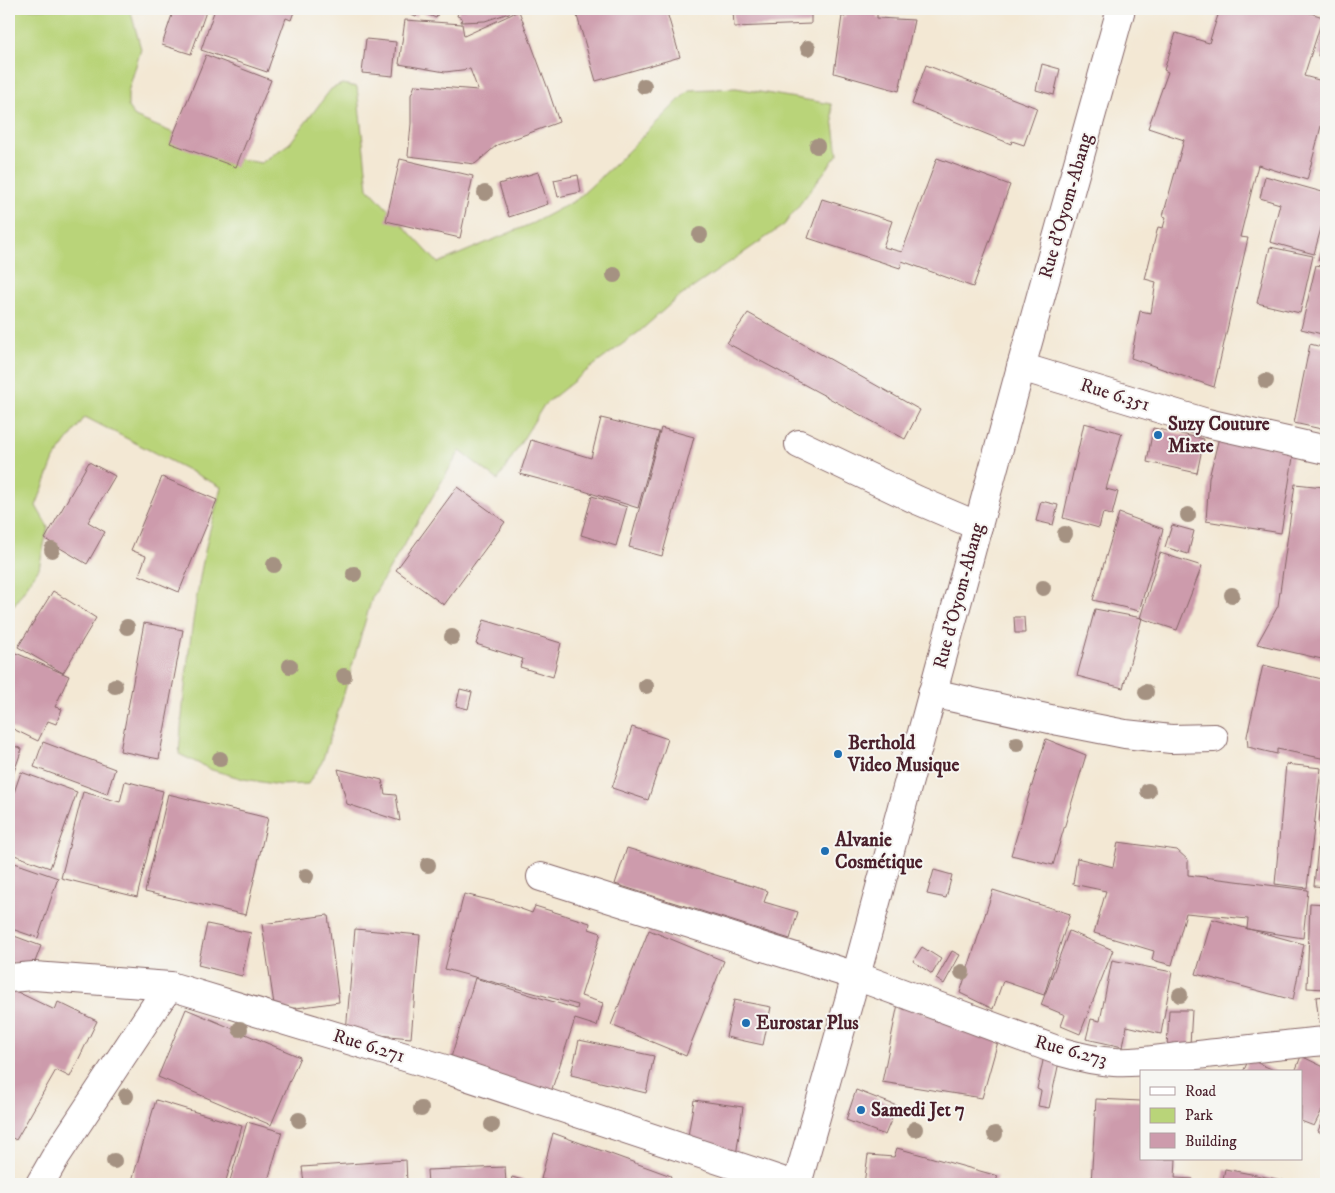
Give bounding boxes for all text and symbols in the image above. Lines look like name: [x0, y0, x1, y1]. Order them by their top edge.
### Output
street label: Rue d'Oyom-Abang: [1034, 130, 1098, 281]
street label: Rue 6.351: [1077, 374, 1153, 416]
place label: Suzy Couture Mixte: [1168, 413, 1270, 458]
marker: Suzy Couture Mixte: [1152, 429, 1164, 441]
street label: Rue d'Oyom-Abang: [928, 520, 990, 671]
place label: Berthold Video Musique: [847, 732, 960, 778]
marker: Berthold Video Musique: [832, 748, 844, 760]
place label: Alvanie Cosmétique: [834, 829, 923, 875]
marker: Alvanie Cosmétique: [819, 845, 831, 857]
place label: Eurostar Plus: [756, 1012, 859, 1035]
marker: Eurostar Plus: [740, 1017, 752, 1029]
street label: Rue 6.271: [330, 1024, 408, 1068]
street label: Rue 6.273: [1032, 1030, 1110, 1072]
legend: [1140, 1070, 1302, 1160]
text: Road: [1185, 1082, 1217, 1101]
place label: Samedi Jet 7: [871, 1099, 965, 1122]
marker: Samedi Jet 7: [855, 1104, 867, 1116]
text: Park: [1185, 1106, 1214, 1125]
text: Building: [1185, 1132, 1237, 1151]

